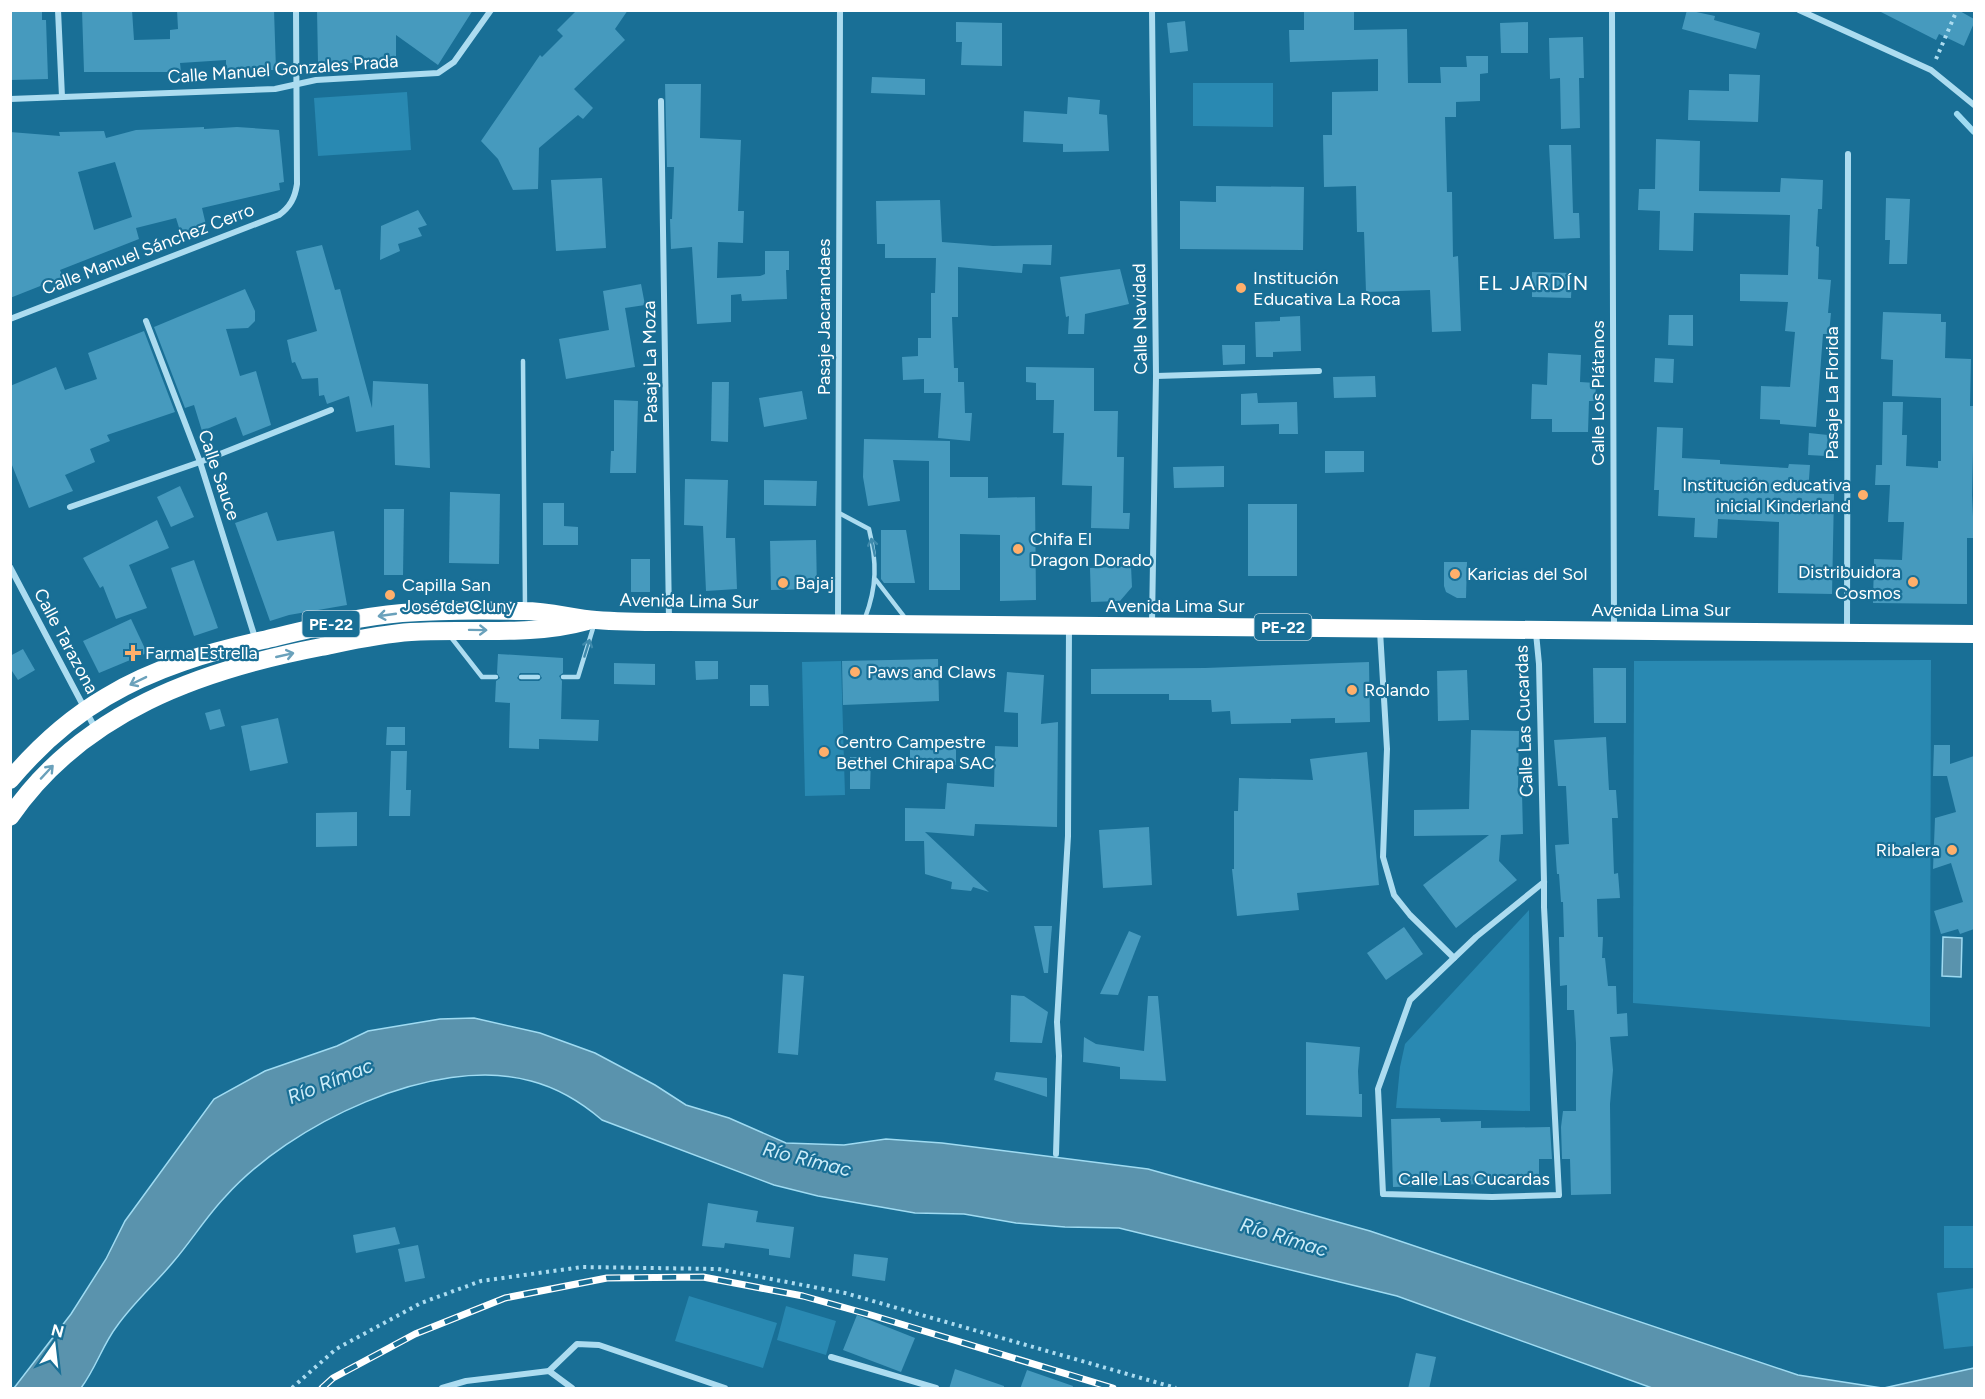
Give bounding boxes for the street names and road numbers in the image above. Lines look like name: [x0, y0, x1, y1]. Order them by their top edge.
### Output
street label: Calle Manuel Gonzales Prada: [167, 50, 399, 88]
street label: Calle Manuel Sánchez Cerro: [39, 198, 257, 300]
street label: Pasaje Jacarandaes: [813, 239, 835, 395]
street label: Calle Navidad: [1128, 263, 1152, 375]
street label: Pasaje La Moza: [638, 300, 662, 424]
street label: Calle Los Plátanos: [1587, 320, 1609, 466]
street label: Pasaje La Florida: [1821, 326, 1843, 460]
street label: Calle Sauce: [193, 427, 245, 523]
street label: Calle Tarazona: [29, 585, 103, 697]
street label: Avenida Lima Sur: [619, 589, 759, 613]
street label: Avenida Lima Sur: [1105, 595, 1245, 617]
street label: Avenida Lima Sur: [1591, 599, 1731, 621]
road number: PE-22: [302, 611, 360, 637]
road number: PE-22: [1254, 614, 1312, 640]
street label: Calle Las Cucardas: [1510, 645, 1538, 797]
street label: Calle Las Cucardas: [1398, 1168, 1550, 1190]

